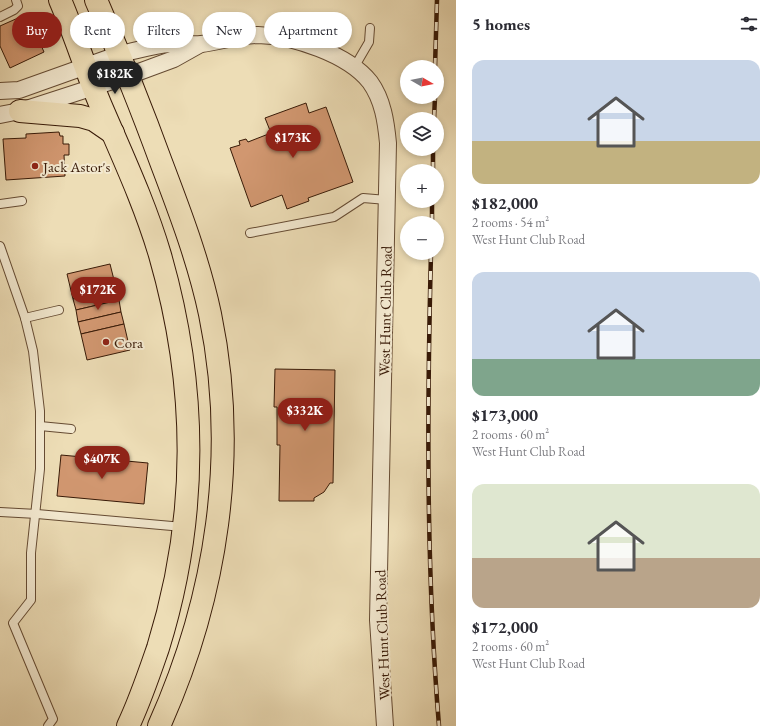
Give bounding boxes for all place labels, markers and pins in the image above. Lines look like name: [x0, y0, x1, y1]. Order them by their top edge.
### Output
pin: $182K: [87, 61, 143, 95]
pin: $173K: [265, 125, 321, 159]
place label: Jack Astor's: [41, 157, 111, 176]
marker: Jack Astor's: [30, 161, 40, 171]
pin: $172K: [70, 277, 126, 311]
place label: Cora: [114, 333, 143, 352]
marker: Cora: [101, 337, 111, 347]
pin: $332K: [277, 398, 333, 432]
pin: $407K: [74, 446, 130, 480]

